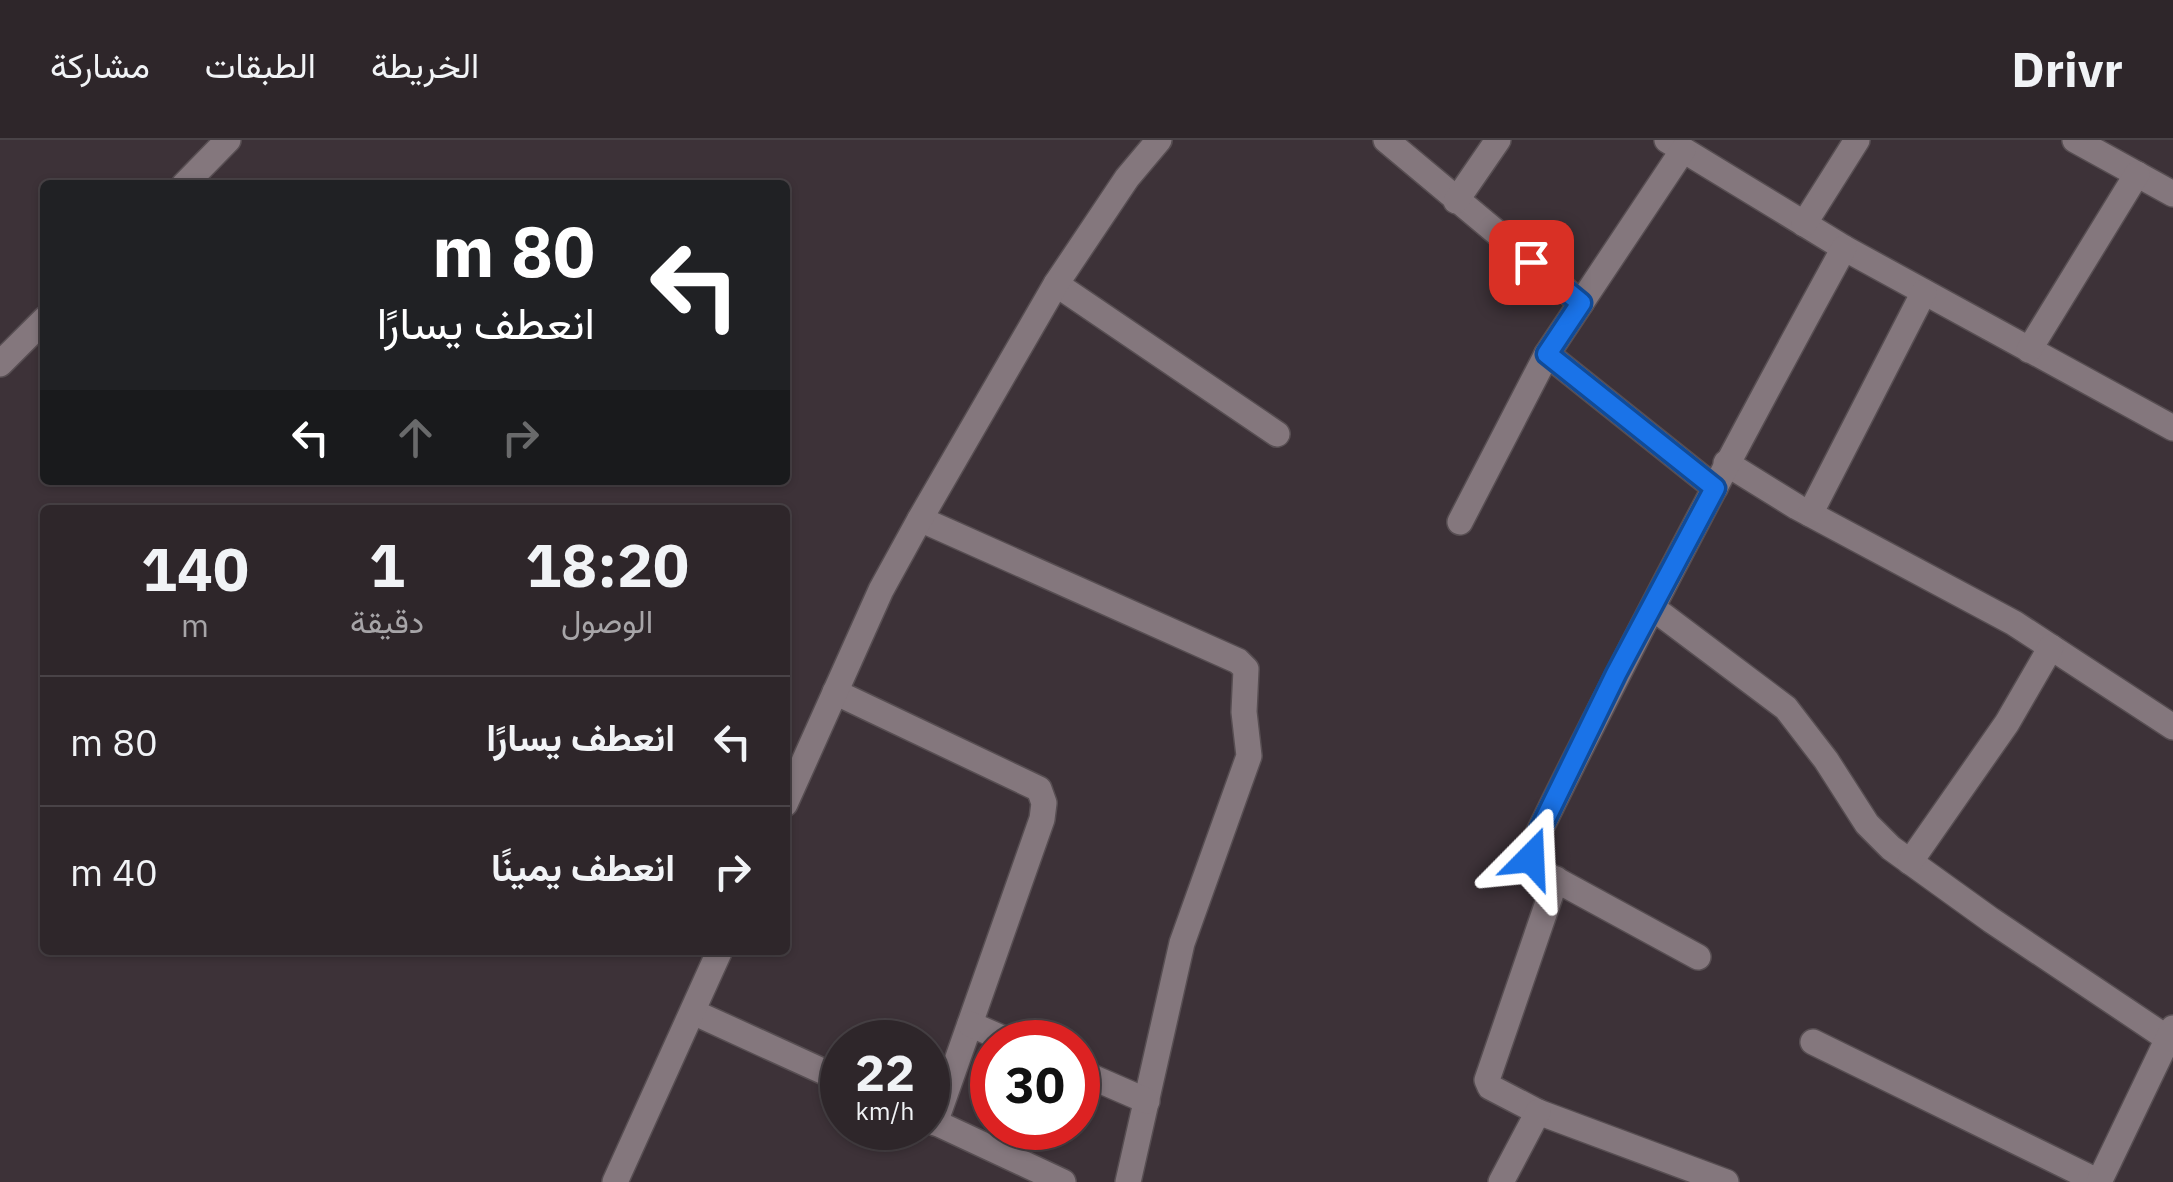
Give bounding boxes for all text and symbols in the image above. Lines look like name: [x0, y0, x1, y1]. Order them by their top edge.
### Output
text: Drivr: [2011, 38, 2123, 100]
text: مشاركة: [50, 42, 150, 88]
text: الطبقات: [205, 42, 316, 88]
text: الخريطة: [371, 42, 479, 88]
text: 80 m: [432, 205, 595, 296]
icon: left: [630, 220, 760, 350]
pin: [1489, 220, 1574, 305]
icon: arrive: [1504, 235, 1559, 290]
text: انعطف يسارًا: [377, 293, 595, 351]
icon: left: [283, 410, 338, 465]
icon: ahead: [388, 410, 443, 465]
icon: right: [493, 410, 548, 465]
text: 1: [369, 525, 405, 604]
text: 18:20: [525, 525, 689, 604]
text: 140: [141, 529, 249, 608]
text: دقيقة: [350, 600, 424, 642]
text: الوصول: [561, 600, 653, 642]
text: m: [181, 604, 209, 646]
text: انعطف يسارًا: [486, 712, 675, 761]
icon: left: [705, 714, 760, 769]
text: 80 m: [70, 717, 158, 766]
position arrow: [1479, 806, 1583, 910]
text: انعطف يمينًا: [491, 842, 675, 891]
icon: right: [705, 844, 760, 899]
text: 40 m: [70, 847, 158, 896]
speed limit sign: 30: [970, 1020, 1100, 1150]
text: 22: [855, 1040, 915, 1105]
text: km/h: [856, 1094, 914, 1127]

